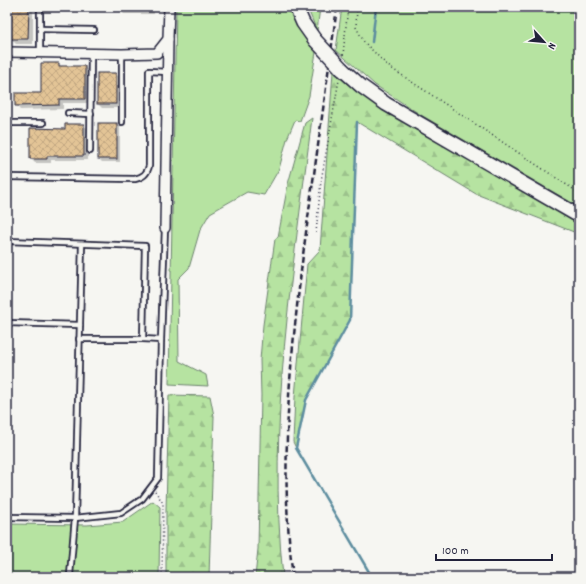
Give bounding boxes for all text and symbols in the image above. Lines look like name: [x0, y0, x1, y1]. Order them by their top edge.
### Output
north arrow: [524, 22, 564, 62]
text: N: [543, 40, 559, 52]
scale bar: [436, 536, 552, 562]
text: 100 m: [442, 543, 469, 560]

